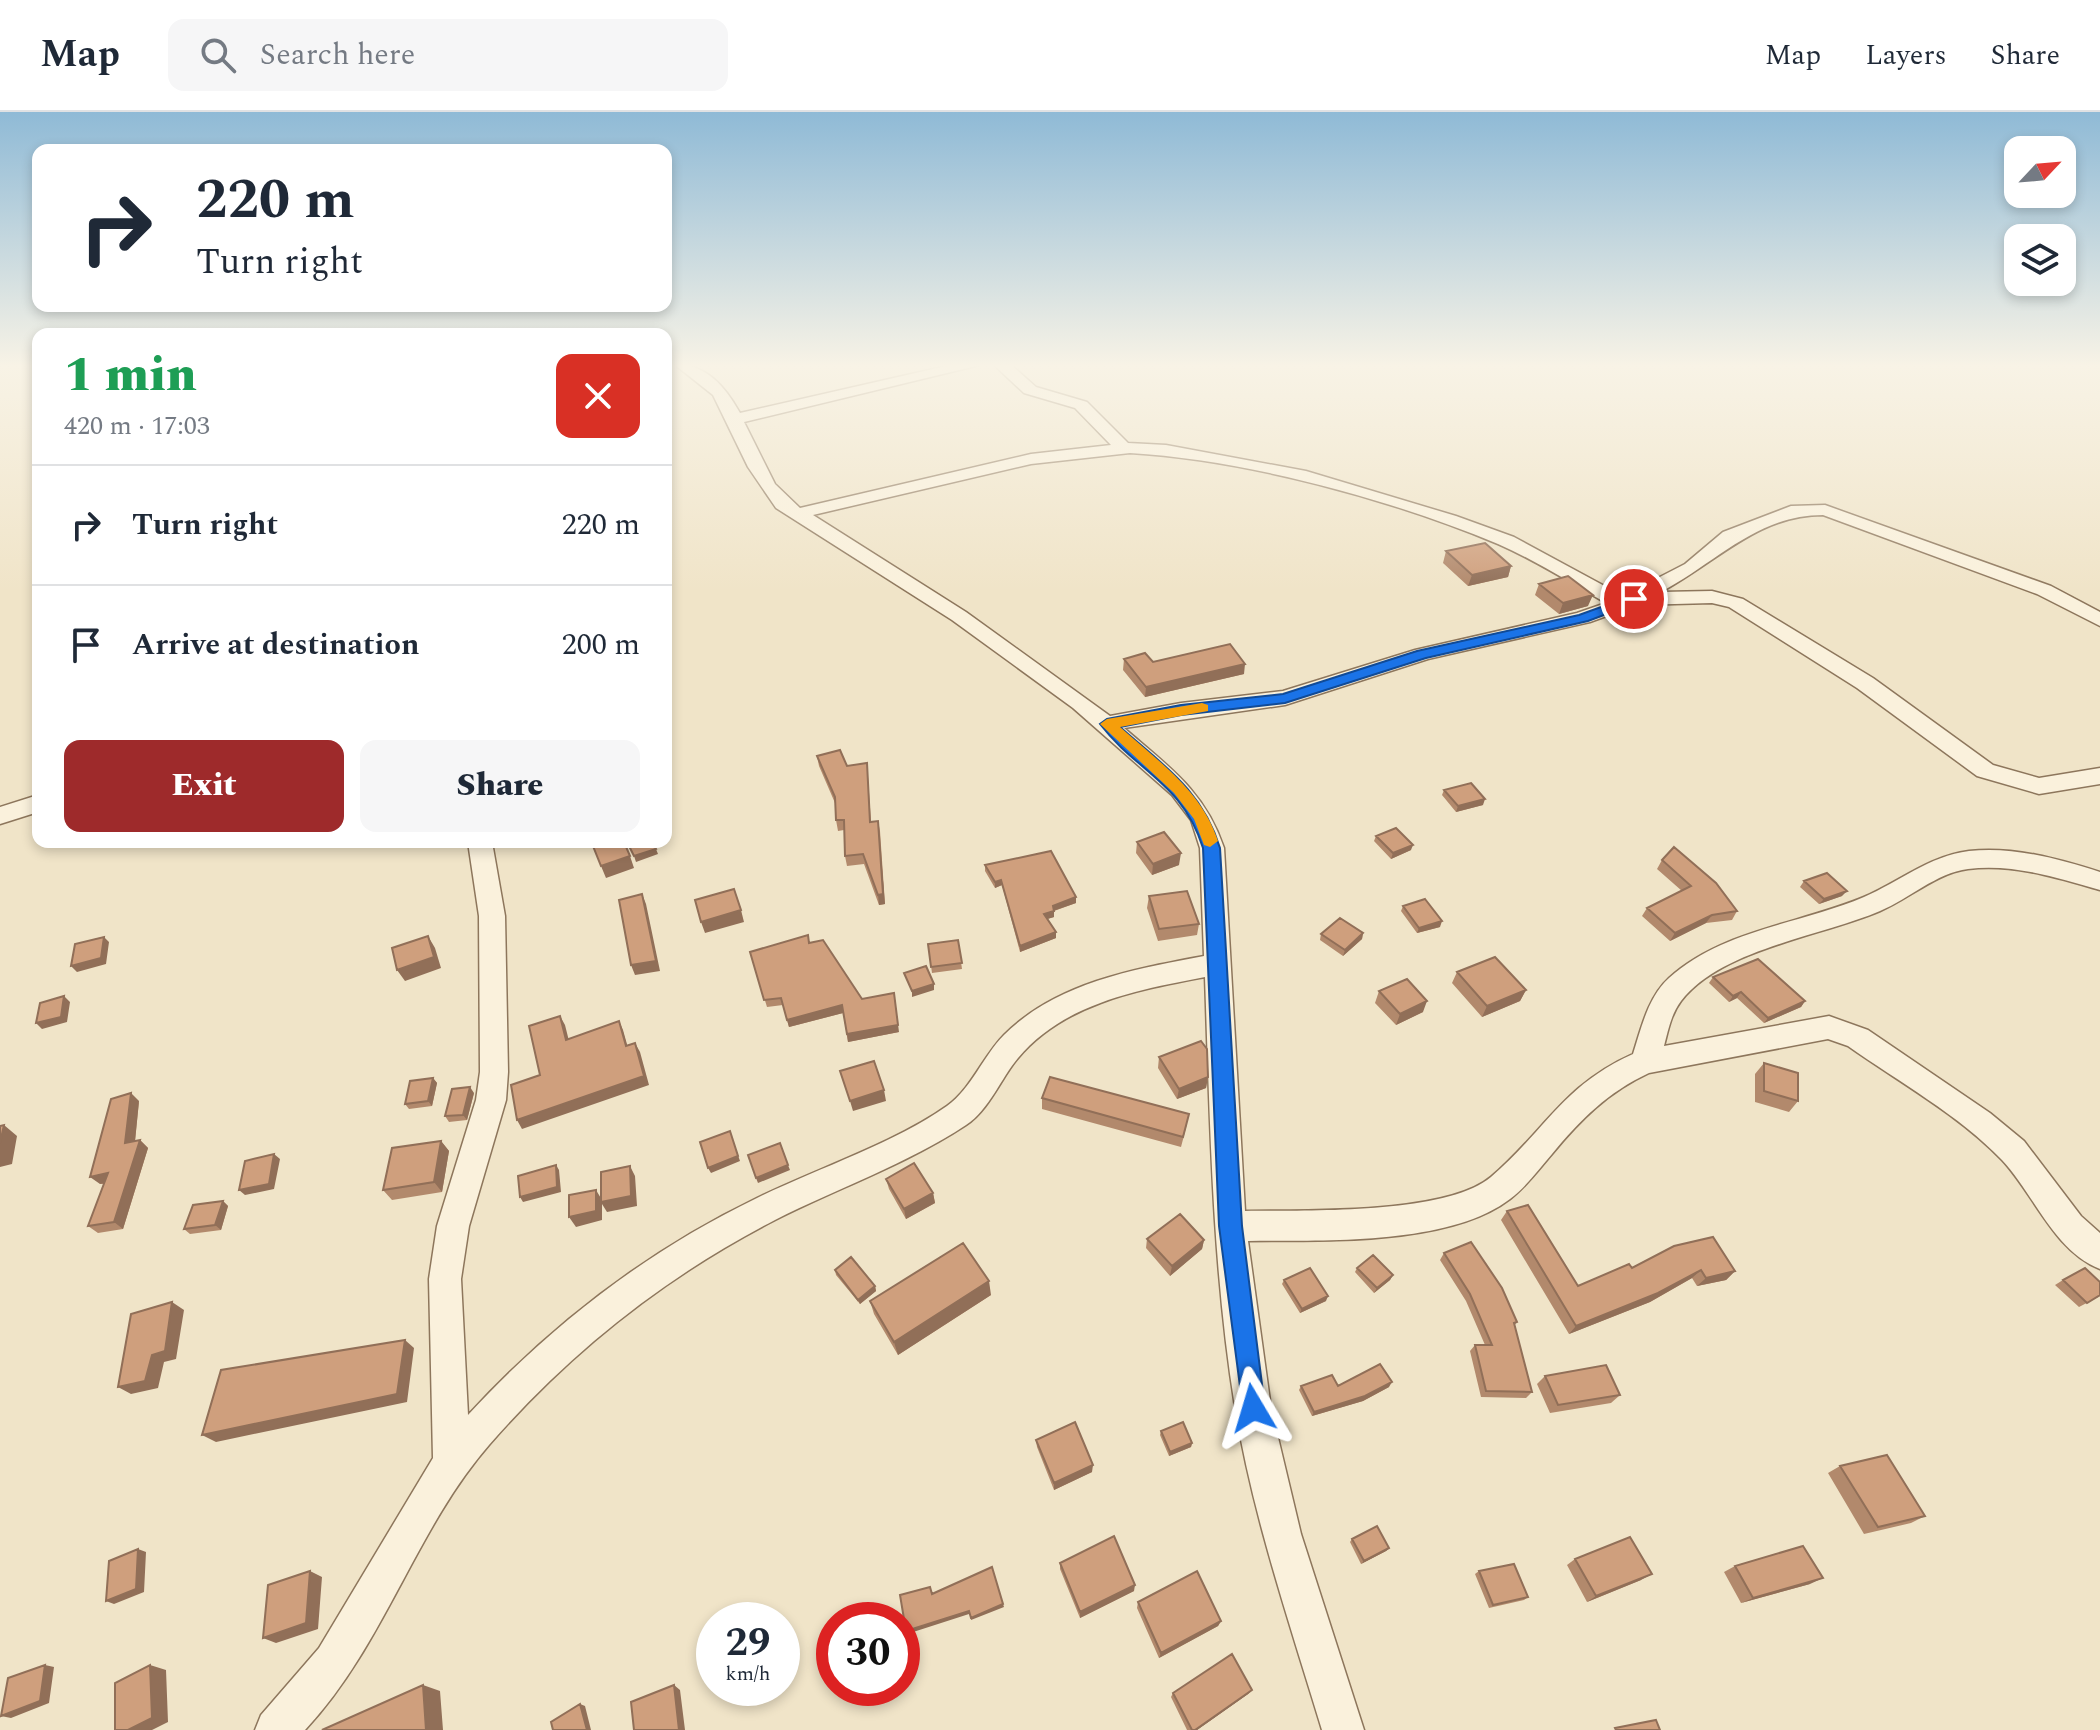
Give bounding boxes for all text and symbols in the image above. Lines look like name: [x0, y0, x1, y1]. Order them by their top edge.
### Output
search box: [168, 19, 728, 91]
text: Map: [40, 26, 120, 84]
text: Search here: [260, 32, 415, 78]
icon: search: [196, 33, 240, 77]
text: Map: [1765, 34, 1821, 77]
text: Layers: [1865, 34, 1947, 77]
text: Share: [1991, 34, 2060, 77]
north arrow: [2004, 136, 2076, 208]
map controls: [2004, 136, 2076, 296]
text: 220 m: [196, 158, 355, 243]
icon: right: [64, 176, 168, 280]
button: layers: [2004, 224, 2076, 296]
text: Turn right: [196, 235, 363, 290]
text: 1 min: [64, 339, 197, 412]
button: close: [556, 354, 640, 438]
text: 420 m · 17:03: [64, 406, 210, 446]
text: Turn right: [132, 502, 278, 548]
text: 220 m: [562, 502, 640, 548]
icon: right: [64, 503, 108, 547]
pin: [1600, 565, 1668, 633]
icon: arrive: [1612, 577, 1656, 621]
text: Arrive at destination: [132, 622, 419, 668]
text: 200 m: [562, 622, 640, 668]
icon: arrive: [64, 623, 108, 667]
button: Exit: [64, 740, 344, 832]
button: Share: [360, 740, 640, 832]
position arrow: [1211, 1366, 1295, 1450]
speed limit sign: 30: [816, 1602, 920, 1706]
text: 29: [726, 1613, 770, 1674]
text: km/h: [726, 1659, 771, 1689]

